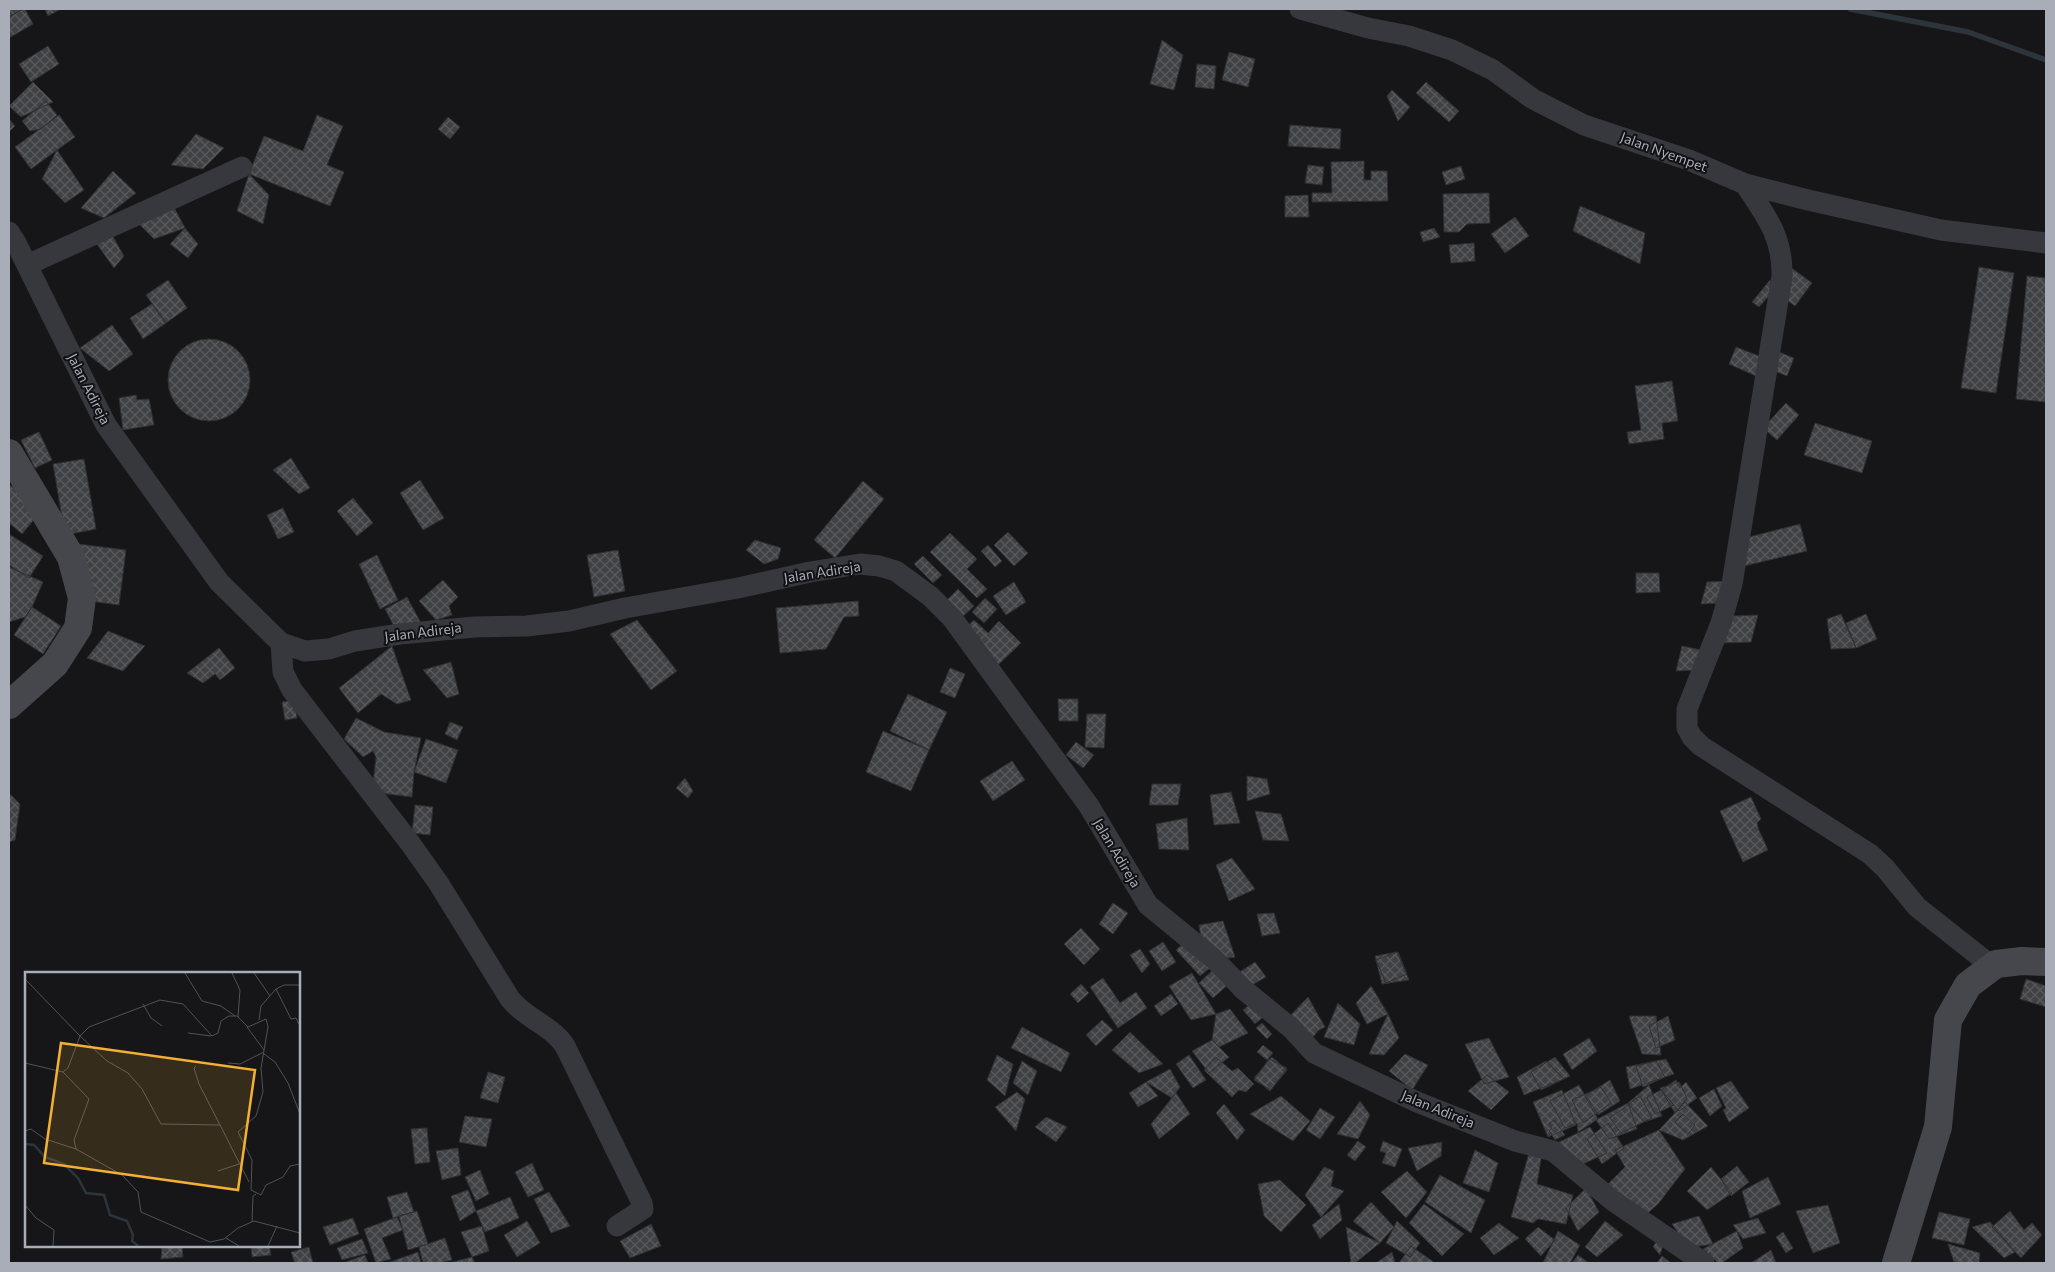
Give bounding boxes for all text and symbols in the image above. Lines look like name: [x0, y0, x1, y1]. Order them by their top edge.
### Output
street label: Jalan Nyempet: [1618, 128, 1710, 175]
street label: Jalan Adireja: [64, 350, 115, 427]
street label: Jalan Adireja: [782, 557, 862, 586]
street label: Jalan Adireja: [383, 618, 463, 645]
street label: Jalan Adireja: [1090, 815, 1145, 890]
inset map: [25, 972, 300, 1247]
street label: Jalan Adireja: [1399, 1086, 1477, 1131]

